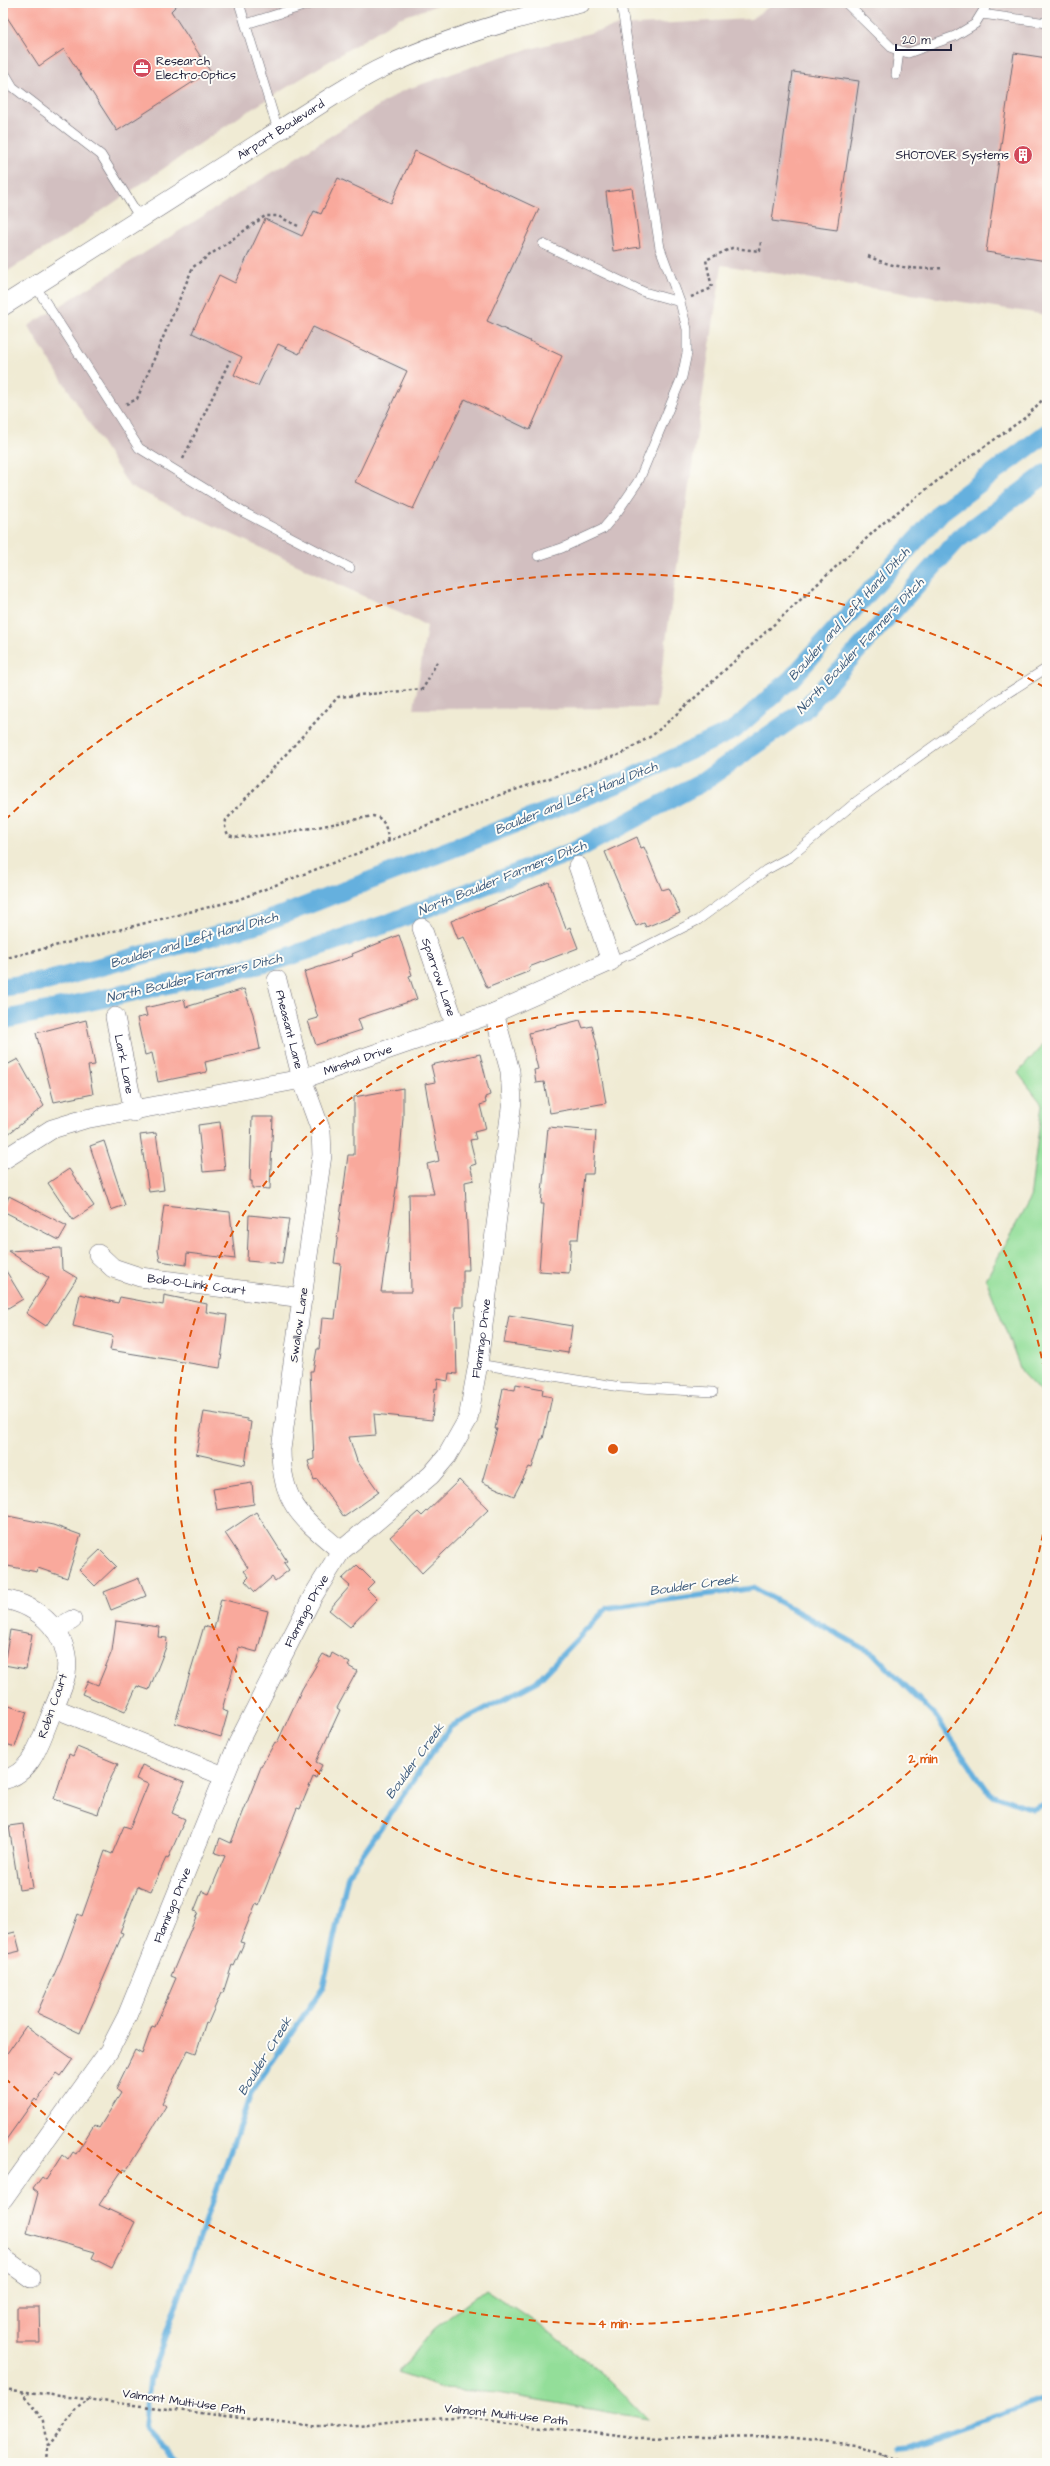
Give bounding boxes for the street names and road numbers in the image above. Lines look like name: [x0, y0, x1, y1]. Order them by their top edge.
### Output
street label: Airport Boulevard: [233, 95, 328, 164]
street label: Sparrow Lane: [418, 936, 460, 1019]
street label: Pheasant Lane: [271, 988, 308, 1071]
street label: Lark Lane: [110, 1033, 139, 1096]
street label: Minshal Drive: [321, 1040, 395, 1080]
street label: Bob-O-Link Court: [147, 1270, 247, 1299]
street label: Swallow Lane: [285, 1286, 313, 1364]
street label: Flamingo Drive: [467, 1297, 495, 1380]
street label: Flamingo Drive: [280, 1571, 333, 1650]
street label: Robin Court: [34, 1671, 72, 1741]
street label: Flamingo Drive: [149, 1864, 195, 1946]
street label: Valmont Multi-Use Path: [121, 2385, 247, 2419]
street label: Valmont Multi-Use Path: [443, 2400, 569, 2430]

